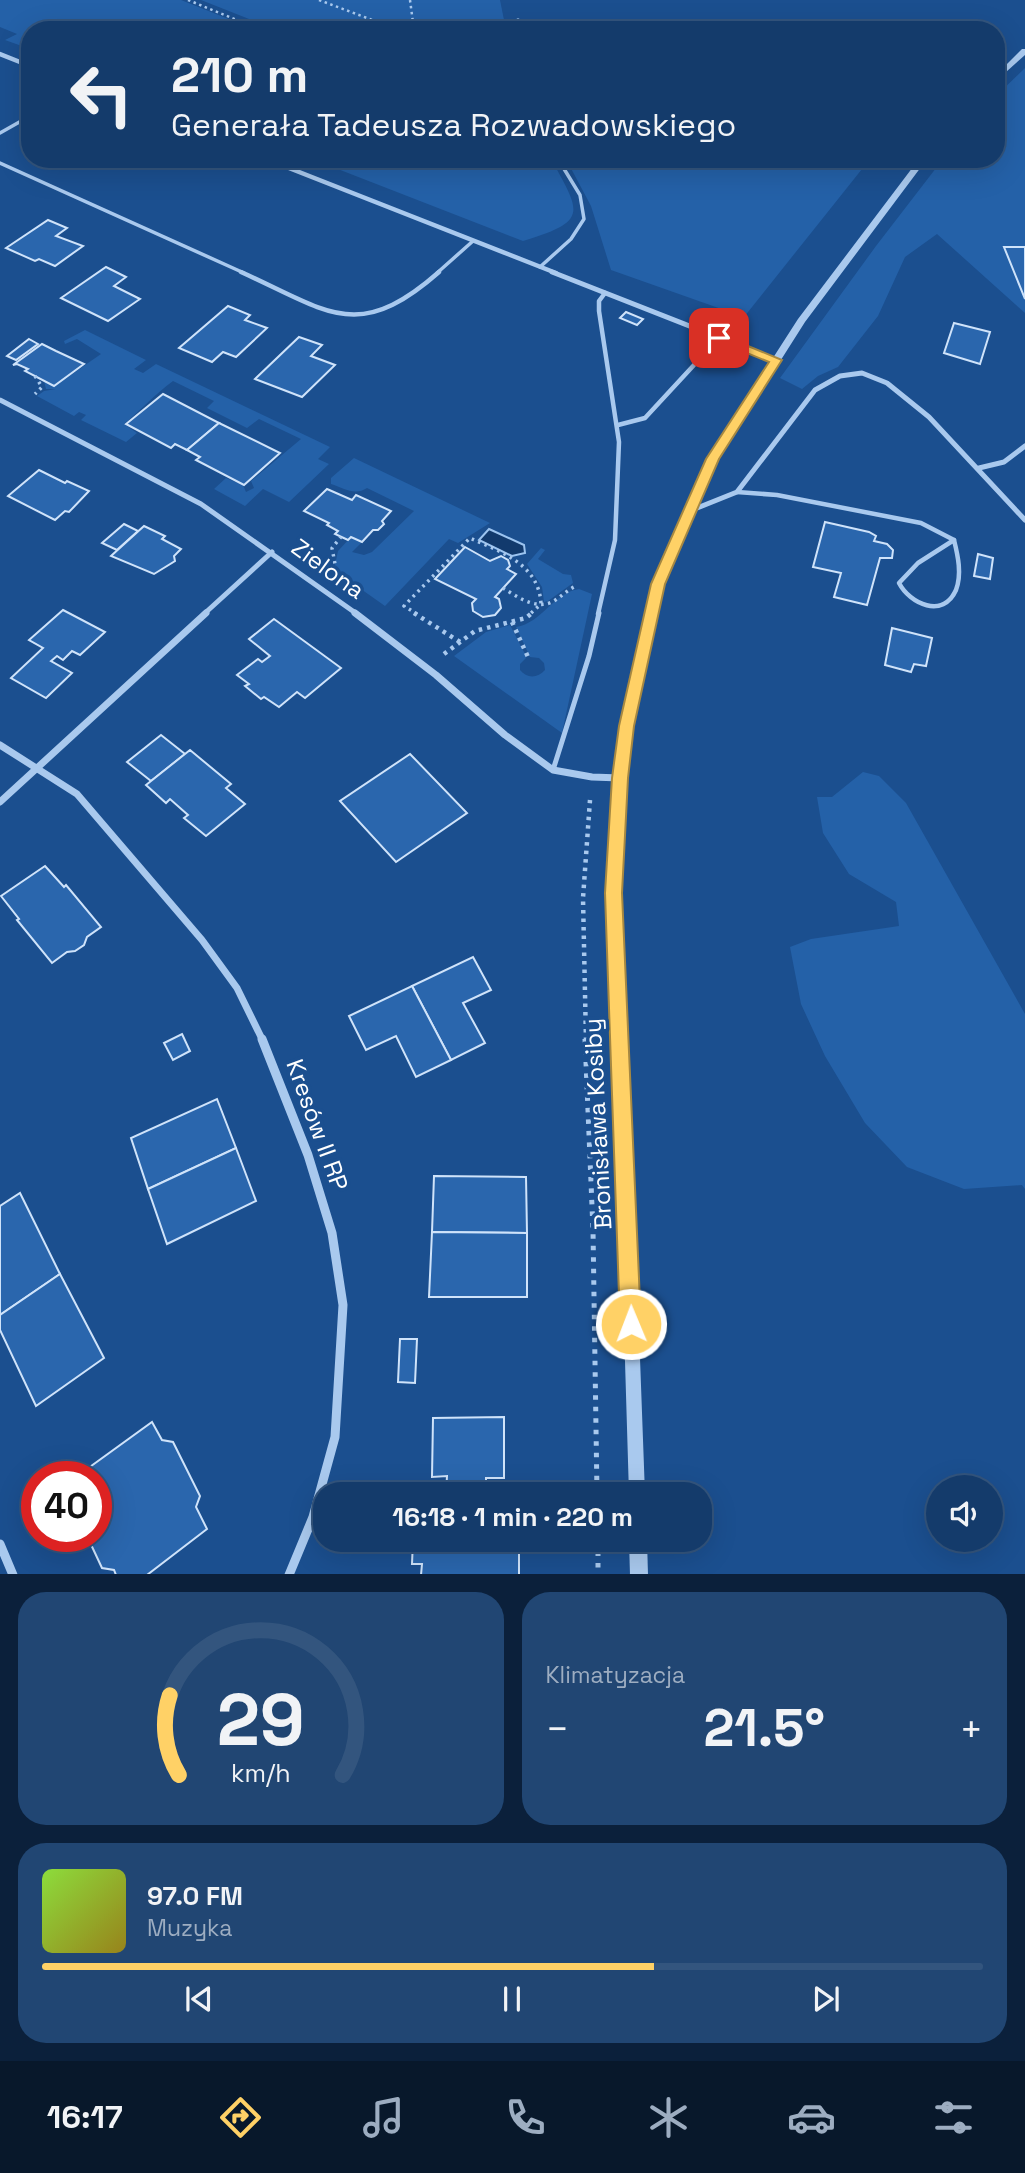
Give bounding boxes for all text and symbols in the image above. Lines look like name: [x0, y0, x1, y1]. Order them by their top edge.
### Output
text: 210 m: [171, 44, 308, 106]
icon: left: [56, 49, 147, 140]
text: Generała Tadeusza Rozwadowskiego: [171, 105, 736, 145]
pin: [689, 308, 749, 368]
icon: arrive: [700, 319, 738, 357]
street label: Zielona: [286, 532, 371, 606]
street label: Bronisława Kosiby: [576, 1018, 619, 1231]
street label: Kresów II RP: [279, 1055, 356, 1195]
position arrow: [594, 1287, 668, 1361]
speed limit sign: 40: [21, 1461, 112, 1552]
map controls: [926, 1475, 1003, 1552]
button: sound: [926, 1475, 1003, 1552]
text: 16:18 · 1 min · 220 m: [392, 1500, 633, 1534]
text: Klimatyzacja: [546, 1660, 685, 1690]
text: 29: [217, 1673, 305, 1766]
text: 21.5°: [703, 1695, 825, 1761]
text: −: [546, 1705, 569, 1753]
text: +: [959, 1705, 983, 1753]
text: km/h: [231, 1756, 291, 1788]
text: 97.0 FM: [147, 1879, 243, 1913]
text: Muzyka: [147, 1913, 232, 1943]
icon: previous: [180, 1980, 218, 2018]
icon: pause: [493, 1980, 531, 2018]
icon: next: [807, 1980, 845, 2018]
icon: directions: [216, 2093, 265, 2142]
icon: music: [359, 2093, 408, 2142]
icon: phone: [501, 2093, 550, 2142]
icon: climate: [644, 2093, 693, 2142]
icon: car: [787, 2093, 836, 2142]
icon: filters: [929, 2093, 978, 2142]
text: 16:17: [47, 2097, 123, 2137]

